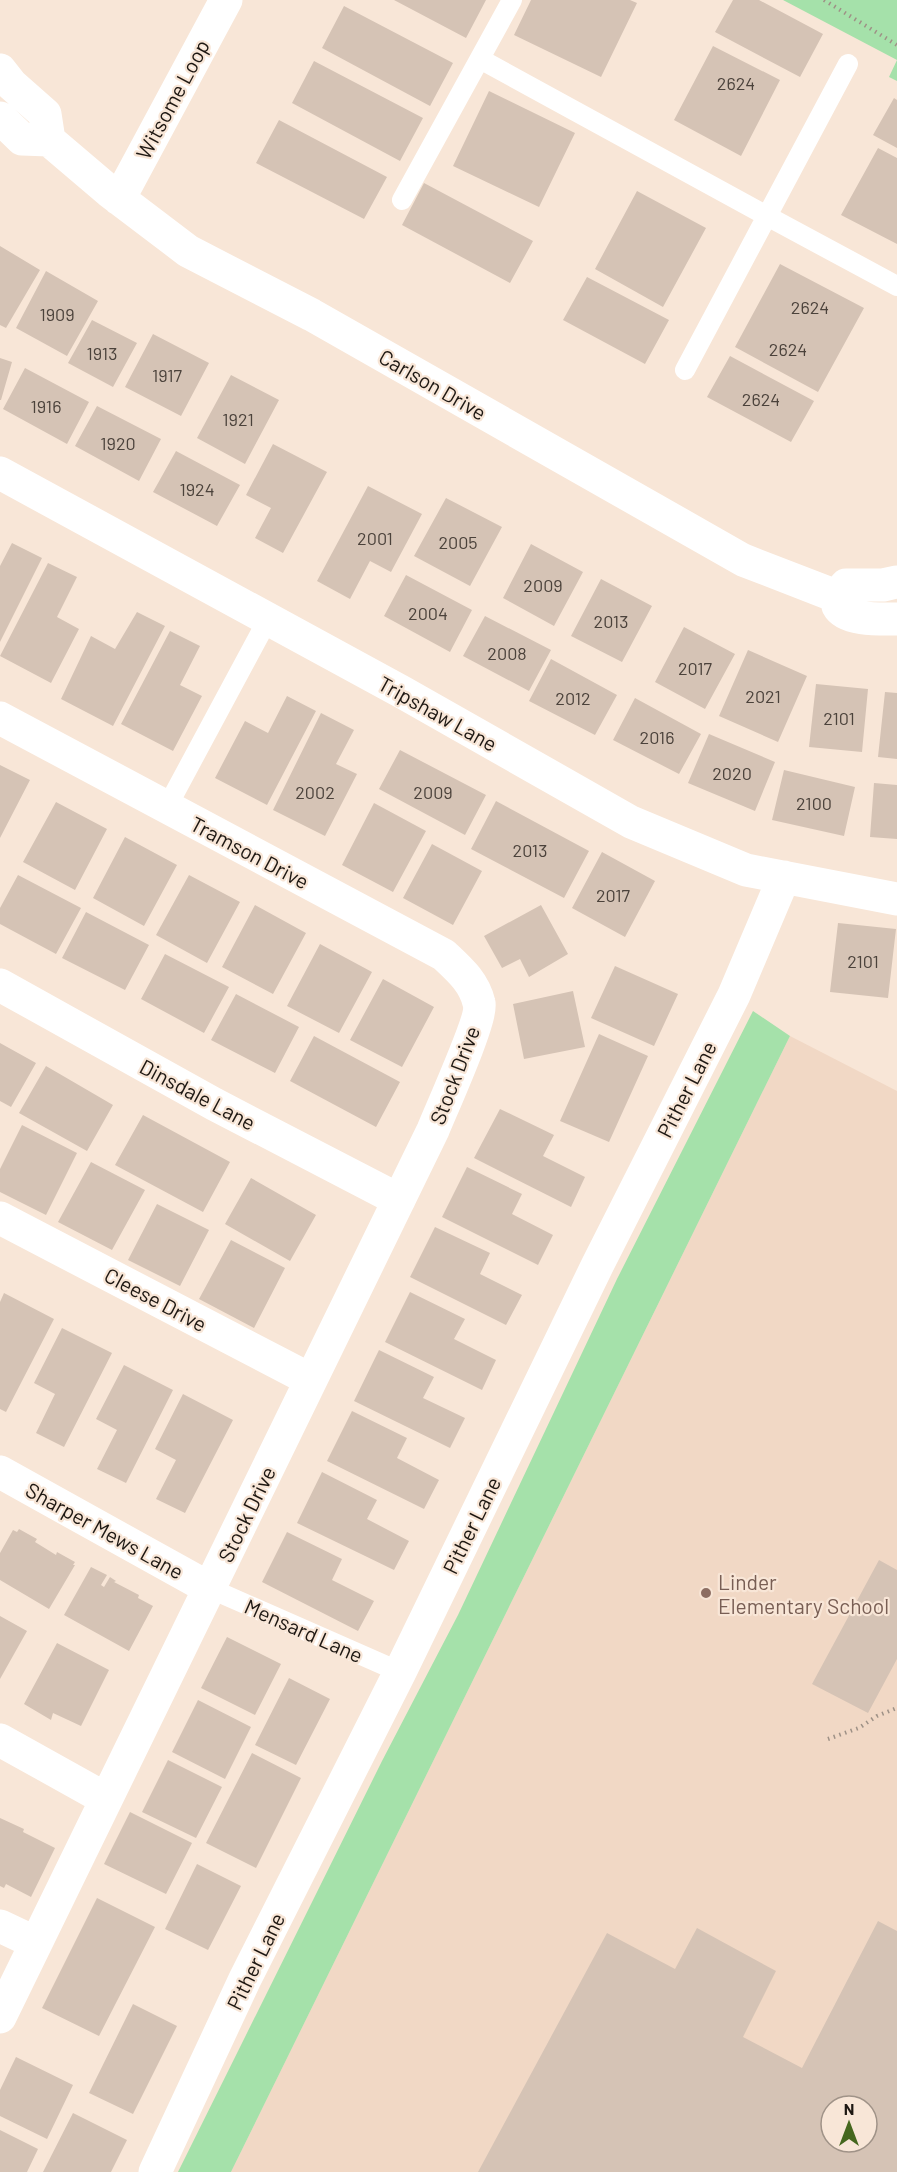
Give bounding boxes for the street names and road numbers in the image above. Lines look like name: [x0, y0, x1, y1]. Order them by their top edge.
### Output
street label: Witsome Loop: [130, 35, 214, 163]
street label: Carlson Drive: [375, 343, 491, 425]
street label: Tripshaw Lane: [374, 670, 502, 756]
street label: Tramson Drive: [187, 810, 313, 894]
street label: Stock Drive: [424, 1022, 484, 1128]
street label: Pither Lane: [651, 1037, 721, 1141]
street label: Dinsdale Lane: [136, 1053, 260, 1135]
street label: Cleese Drive: [101, 1262, 211, 1336]
street label: Stock Drive: [212, 1462, 280, 1566]
street label: Pither Lane: [437, 1472, 505, 1578]
street label: Sharper Mews Lane: [22, 1476, 188, 1584]
street label: Mensard Lane: [241, 1593, 367, 1667]
street label: Pither Lane: [221, 1908, 289, 2014]

